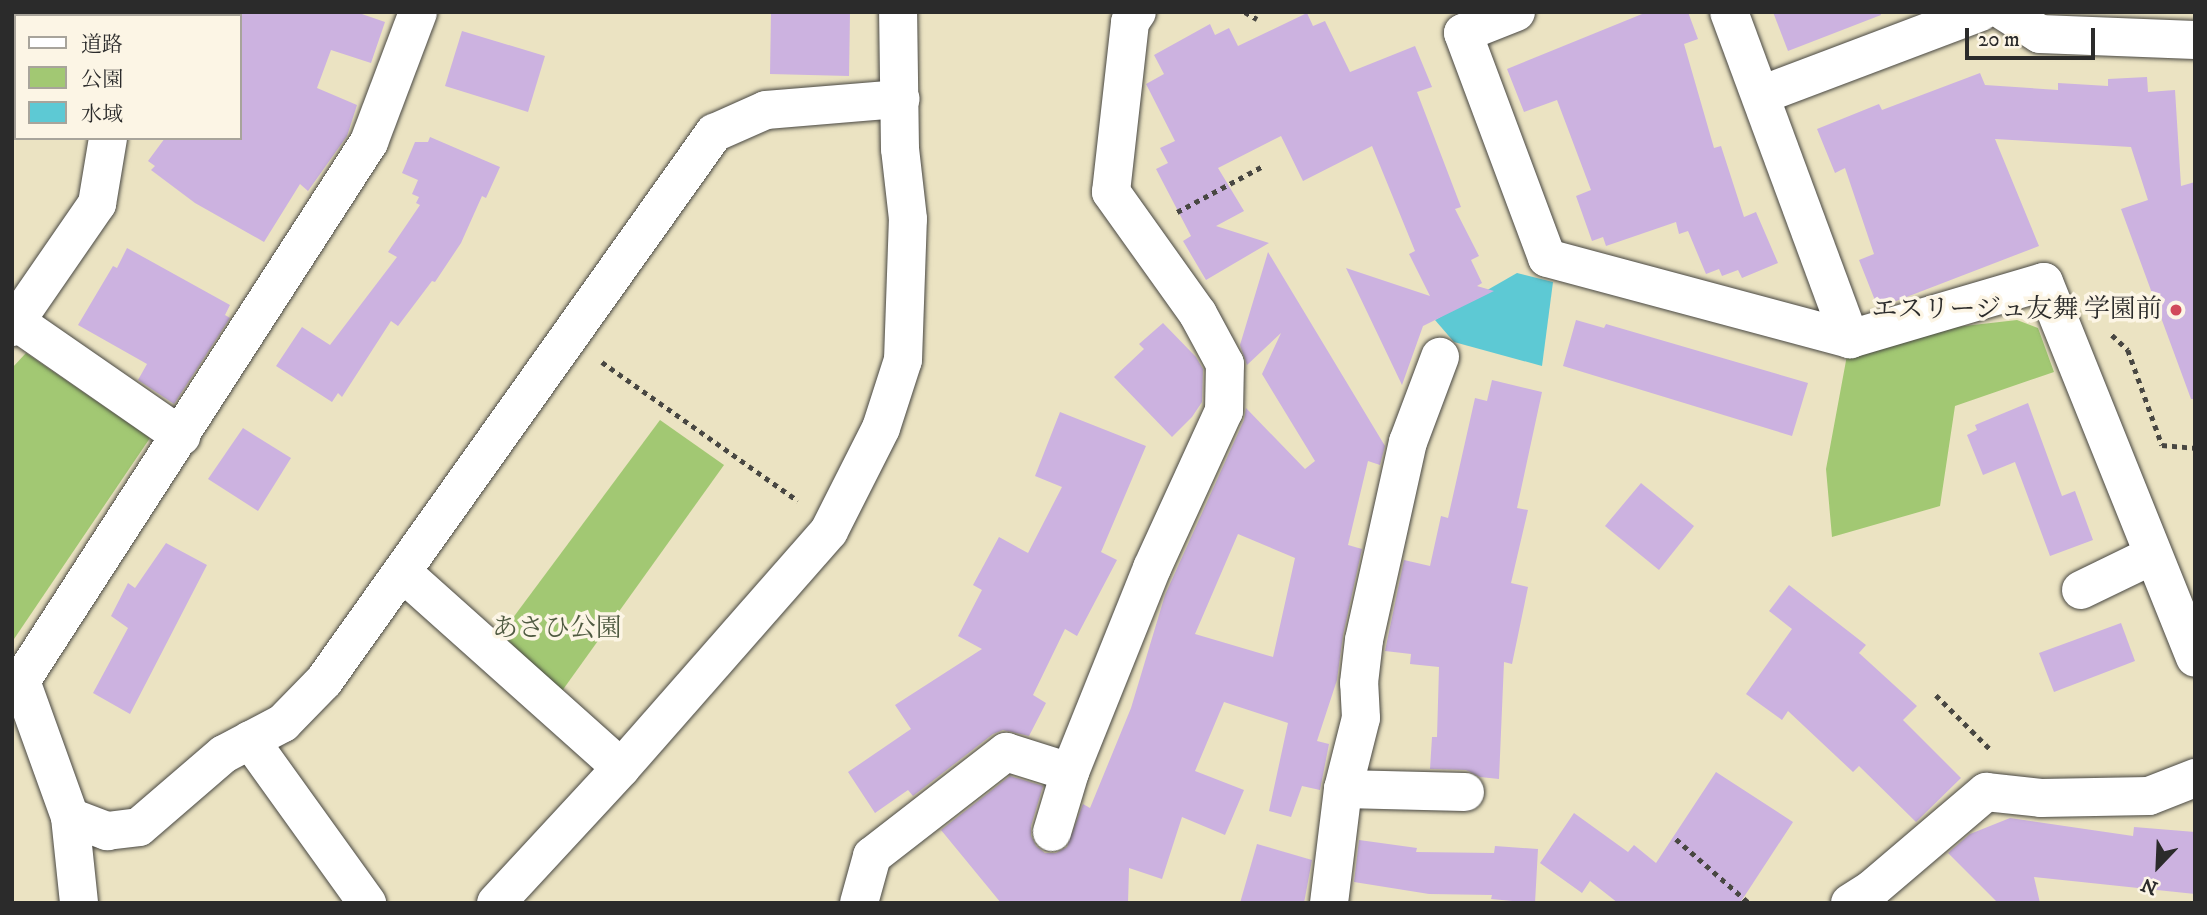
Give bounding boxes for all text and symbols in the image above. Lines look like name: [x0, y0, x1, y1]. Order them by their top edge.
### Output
legend: [14, 14, 242, 140]
scale bar: [1969, 14, 2098, 58]
text: 20 m: [1978, 27, 2020, 53]
text: 道路: [81, 32, 123, 58]
text: 公園: [81, 67, 123, 93]
text: 水域: [81, 102, 123, 128]
place label: エスリージュ友舞 学園前: [1870, 294, 2162, 326]
marker: エスリージュ友舞 学園前: [2168, 302, 2184, 318]
park label: あさひ公園: [492, 613, 622, 645]
north arrow: [2123, 831, 2193, 901]
text: N: [2138, 872, 2161, 899]

